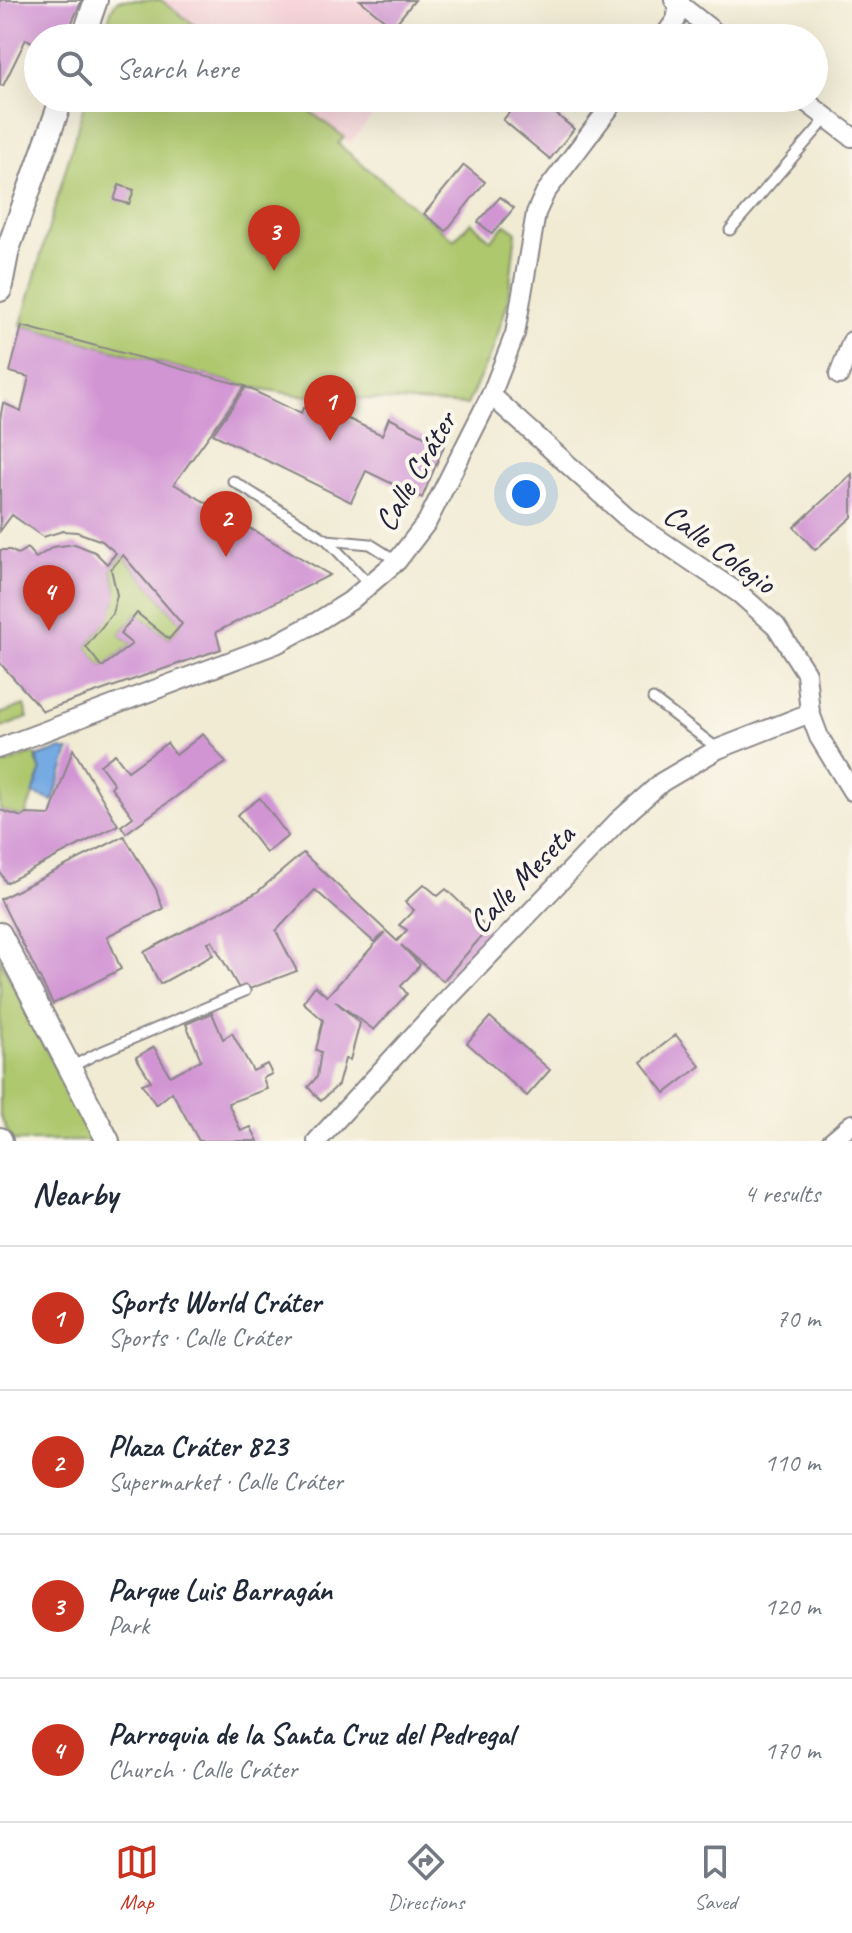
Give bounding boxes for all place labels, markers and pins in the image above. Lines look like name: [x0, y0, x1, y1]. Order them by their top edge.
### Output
pin: 3: [248, 205, 300, 271]
pin: 1: [304, 375, 356, 441]
pin: 2: [200, 491, 252, 557]
pin: 4: [23, 565, 75, 631]

